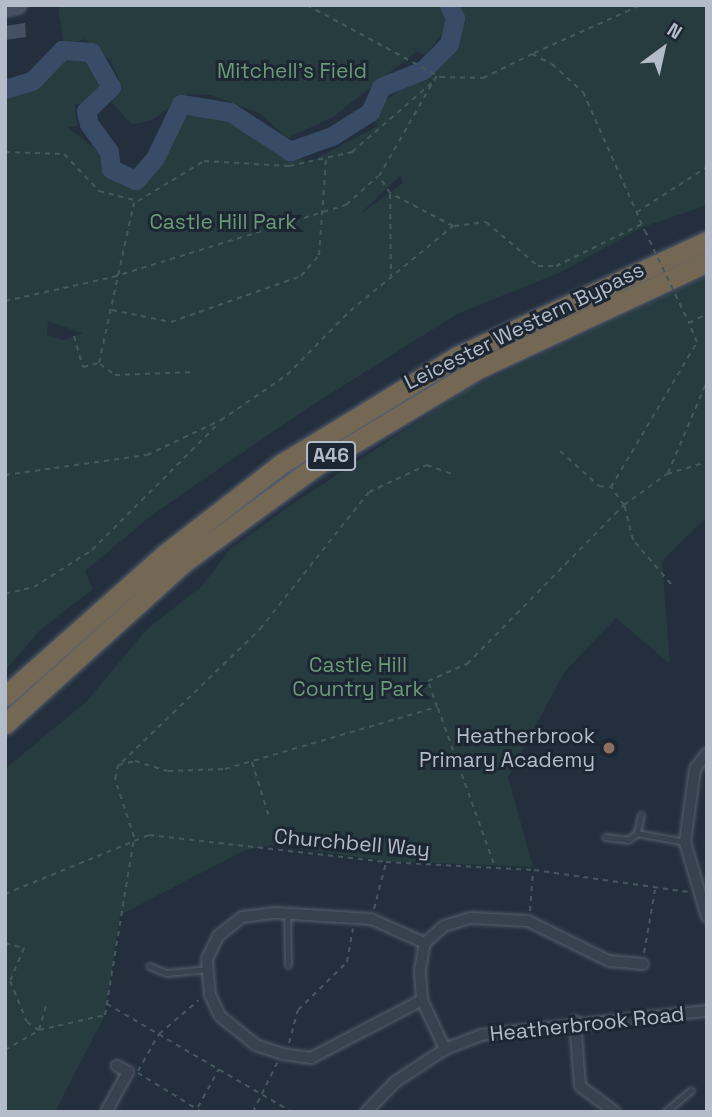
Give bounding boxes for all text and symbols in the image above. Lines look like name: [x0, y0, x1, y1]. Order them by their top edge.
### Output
north arrow: [628, 14, 698, 84]
text: N: [663, 17, 687, 45]
park label: Mitchell's Field: [217, 58, 367, 84]
park label: Castle Hill Park: [149, 209, 297, 235]
street label: Leicester Western Bypass: [400, 257, 648, 395]
road number: A46: [305, 440, 357, 471]
park label: Castle Hill Country Park: [292, 652, 424, 702]
place label: Heatherbrook Primary Academy: [419, 723, 595, 773]
marker: Heatherbrook Primary Academy: [601, 740, 617, 756]
street label: Churchbell Way: [273, 824, 431, 862]
street label: Heatherbrook Road: [488, 1001, 686, 1047]

